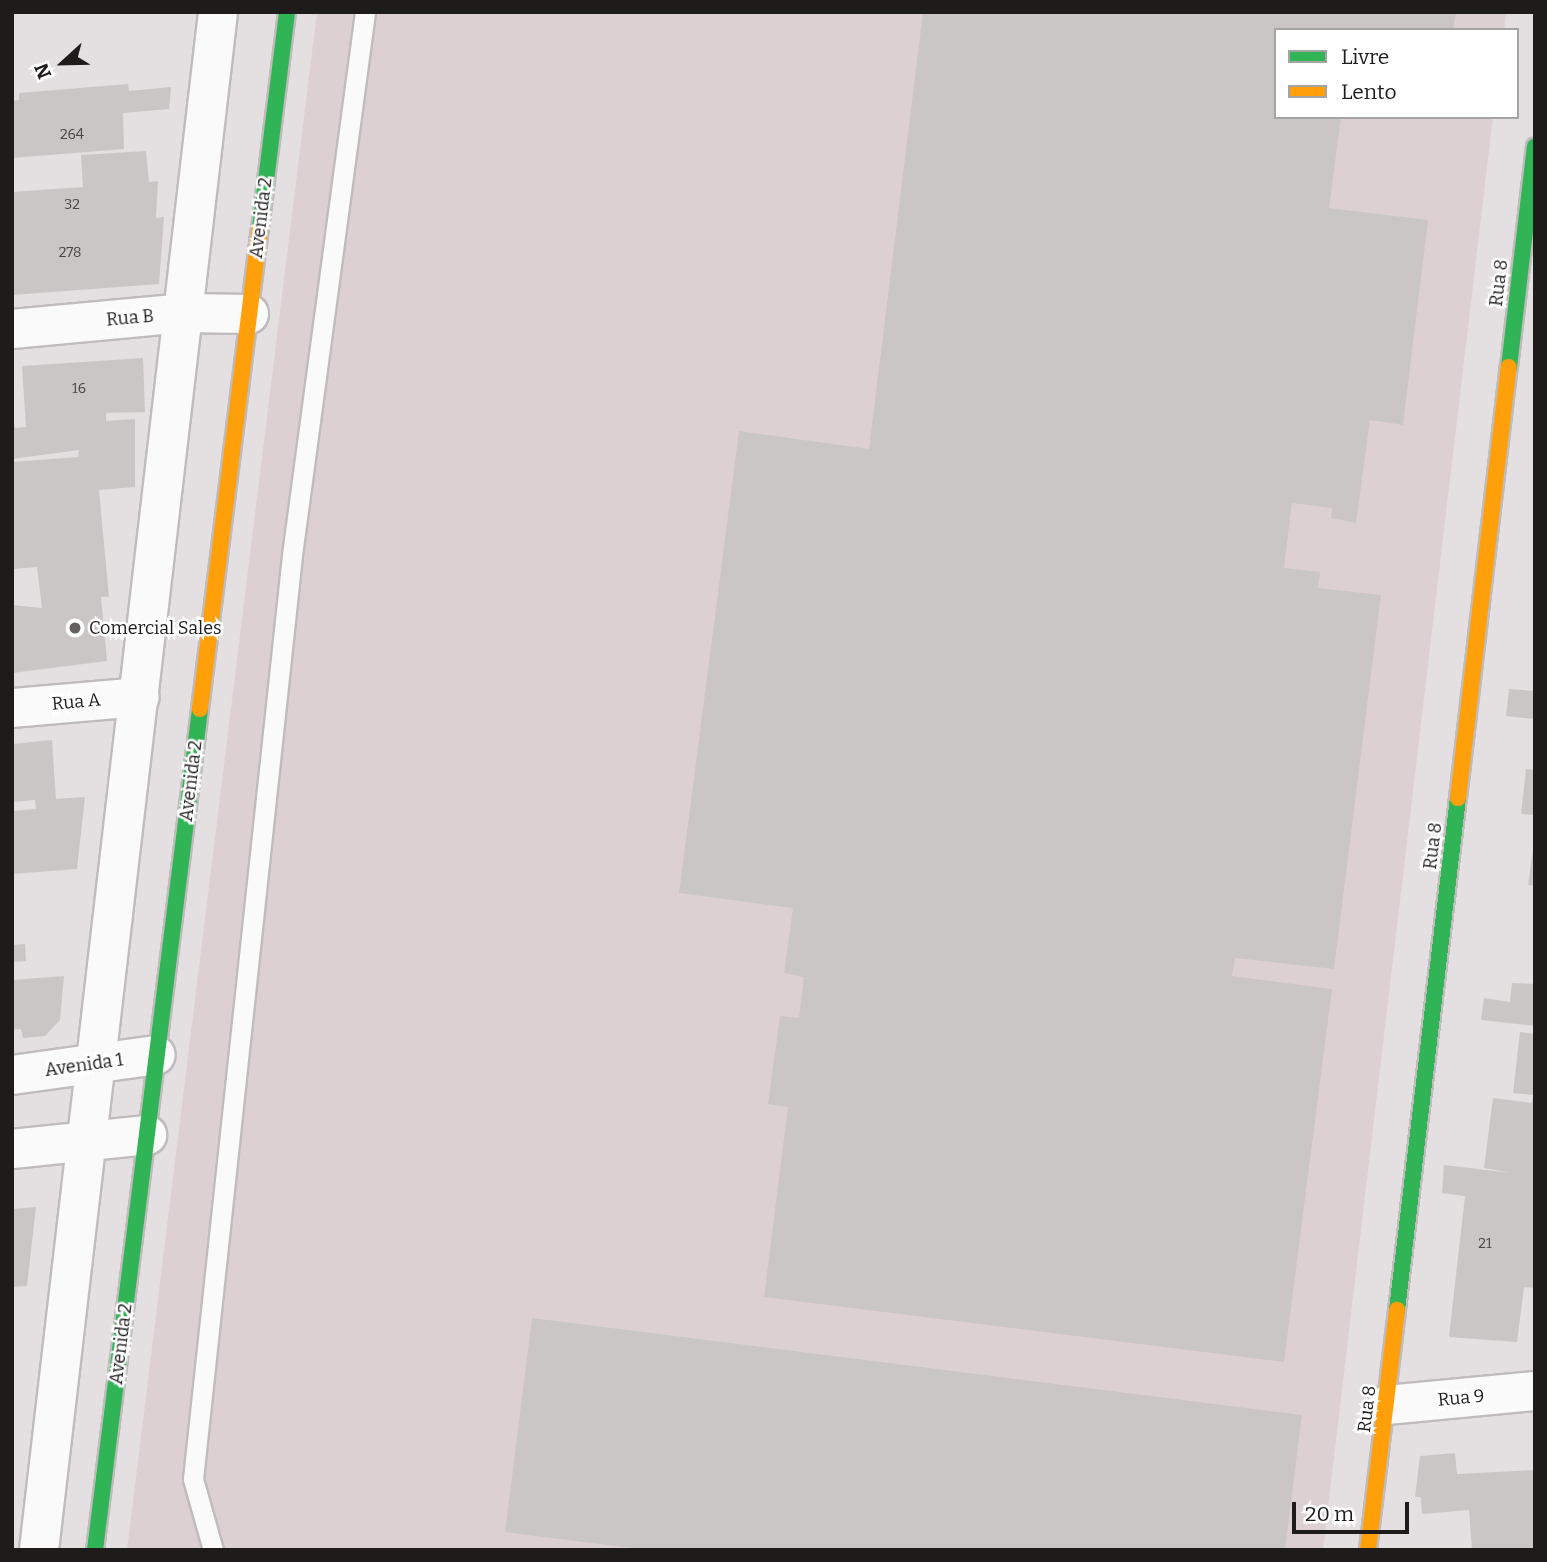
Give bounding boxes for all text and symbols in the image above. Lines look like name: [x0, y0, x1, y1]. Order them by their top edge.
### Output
north arrow: [28, 28, 98, 98]
legend: [1274, 28, 1519, 119]
text: Livre: [1341, 44, 1389, 70]
text: N: [30, 60, 56, 82]
text: Lento: [1341, 79, 1397, 105]
house number: 264: [60, 127, 84, 143]
street label: Avenida 2: [245, 176, 277, 260]
house number: 32: [64, 197, 80, 213]
house number: 278: [59, 245, 81, 261]
street label: Rua 8: [1485, 258, 1513, 308]
street label: Rua B: [105, 305, 155, 331]
house number: 16: [72, 381, 86, 397]
place label: Comercial Sales: [89, 617, 222, 639]
marker: Comercial Sales: [67, 620, 83, 636]
street label: Rua A: [51, 689, 101, 715]
street label: Avenida 2: [175, 739, 207, 823]
street label: Rua 8: [1419, 821, 1447, 871]
street label: Avenida 1: [43, 1049, 125, 1081]
house number: 21: [1478, 1236, 1492, 1252]
street label: Avenida 2: [105, 1302, 137, 1386]
street label: Rua 8: [1353, 1384, 1381, 1434]
street label: Rua 9: [1437, 1385, 1485, 1411]
scale bar: [1295, 1488, 1412, 1532]
text: 20 m: [1305, 1501, 1354, 1527]

